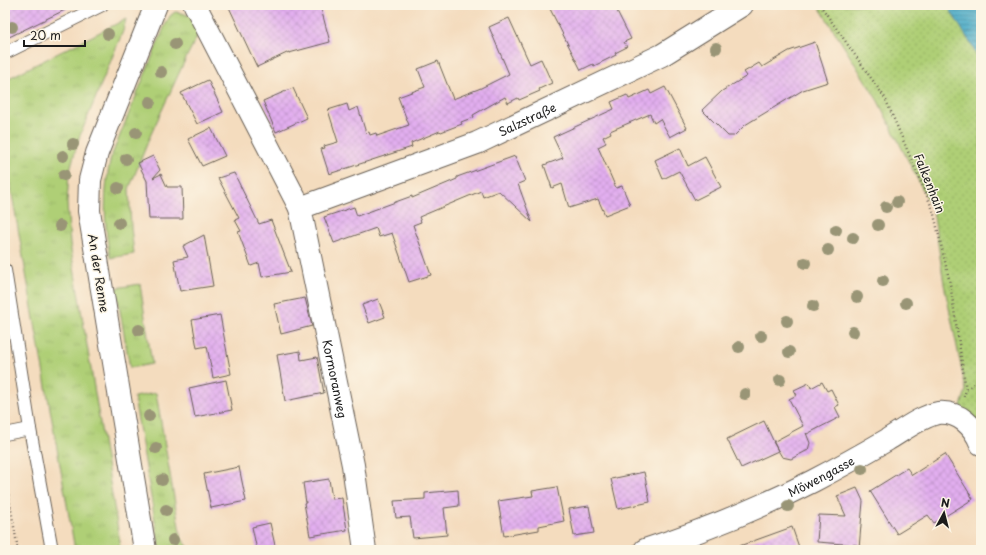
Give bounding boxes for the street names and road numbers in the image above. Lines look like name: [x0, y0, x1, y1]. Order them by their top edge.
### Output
street label: Salzstraße: [495, 98, 559, 141]
street label: Falkenhain: [910, 150, 950, 216]
street label: An der Renne: [84, 232, 114, 314]
street label: Kormoranweg: [318, 338, 352, 420]
street label: Möwengasse: [785, 451, 858, 501]

